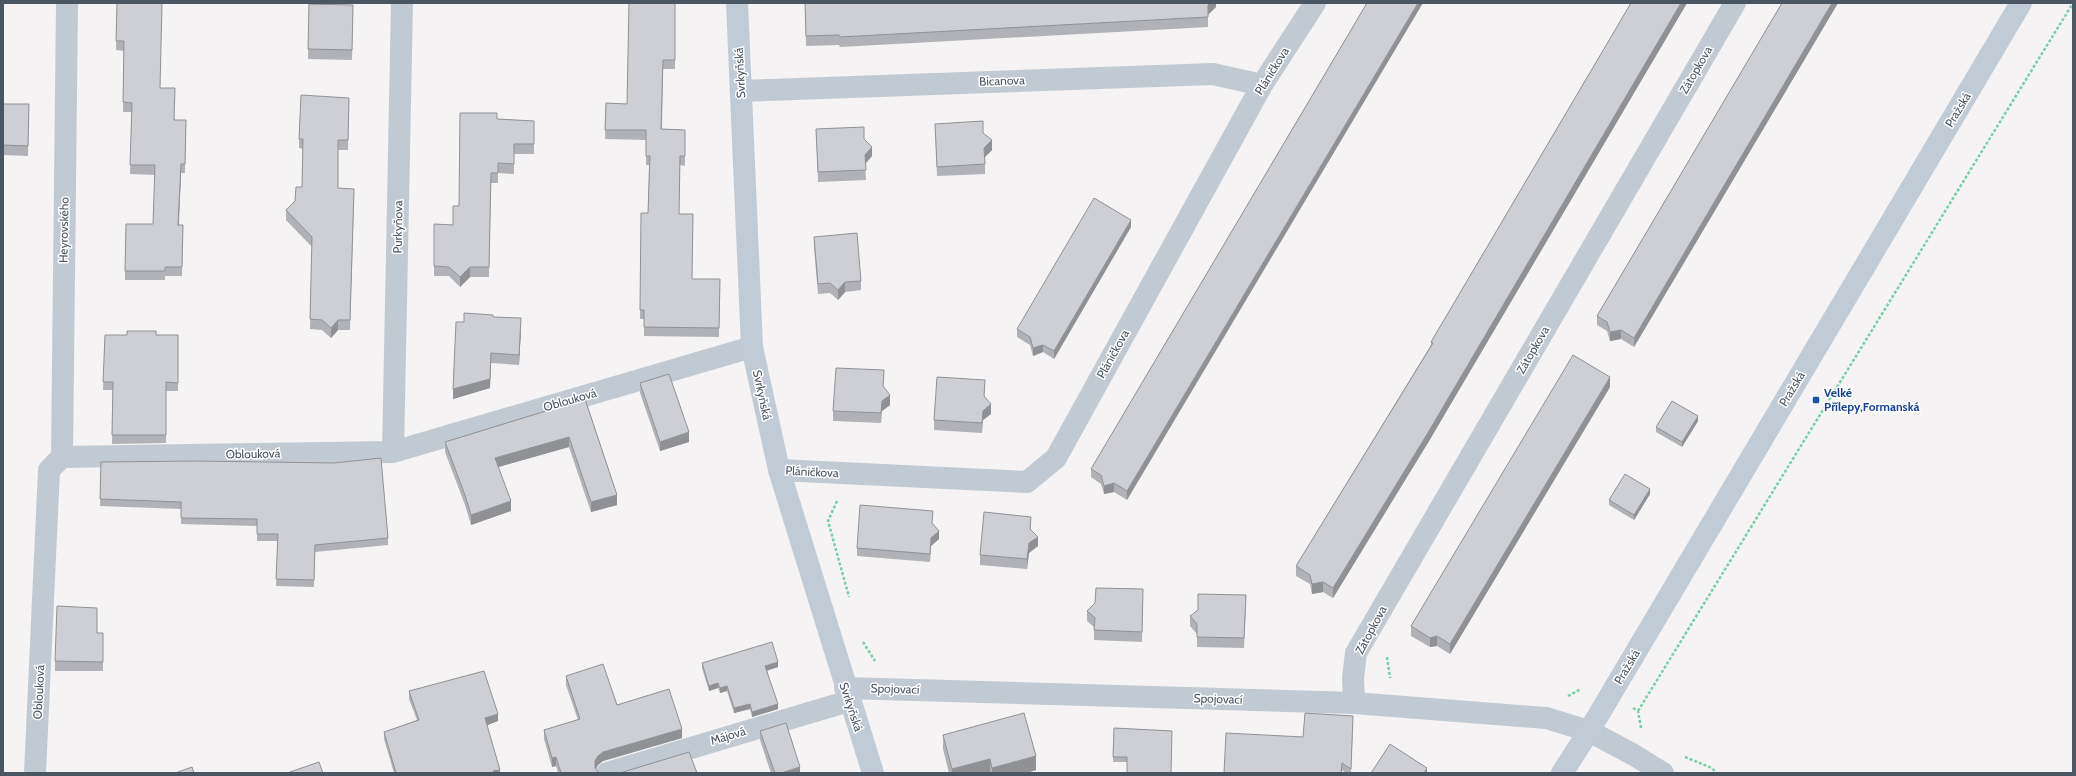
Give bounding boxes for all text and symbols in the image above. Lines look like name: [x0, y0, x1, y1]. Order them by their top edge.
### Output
street label: Zátopkova: [1676, 43, 1715, 96]
street label: Pláničkova: [1251, 44, 1292, 97]
street label: Svrkyňská: [731, 47, 748, 99]
street label: Bicanova: [979, 72, 1025, 89]
street label: Pražská: [1941, 89, 1974, 130]
street label: Heyrovského: [55, 197, 72, 263]
street label: Purkyňova: [390, 200, 405, 254]
street label: Zátopkova: [1513, 323, 1552, 376]
street label: Pláničkova: [1093, 327, 1132, 381]
street label: Pražská: [1775, 368, 1808, 409]
street label: Svrkyňská: [750, 369, 775, 421]
street label: Oblouková: [542, 385, 598, 414]
place label: Velké Přílepy,Formanská: [1824, 385, 1919, 414]
marker: Velké Přílepy,Formanská: [1811, 395, 1821, 405]
street label: Oblouková: [226, 446, 281, 461]
street label: Pláničkova: [785, 463, 839, 480]
street label: Zátopkova: [1352, 603, 1390, 657]
street label: Pražská: [1610, 646, 1643, 687]
street label: Oblouková: [30, 664, 47, 720]
street label: Svrkyňská: [837, 680, 867, 734]
street label: Spojovací: [870, 680, 920, 697]
street label: Spojovací: [1193, 690, 1243, 707]
street label: Májová: [708, 723, 748, 748]

